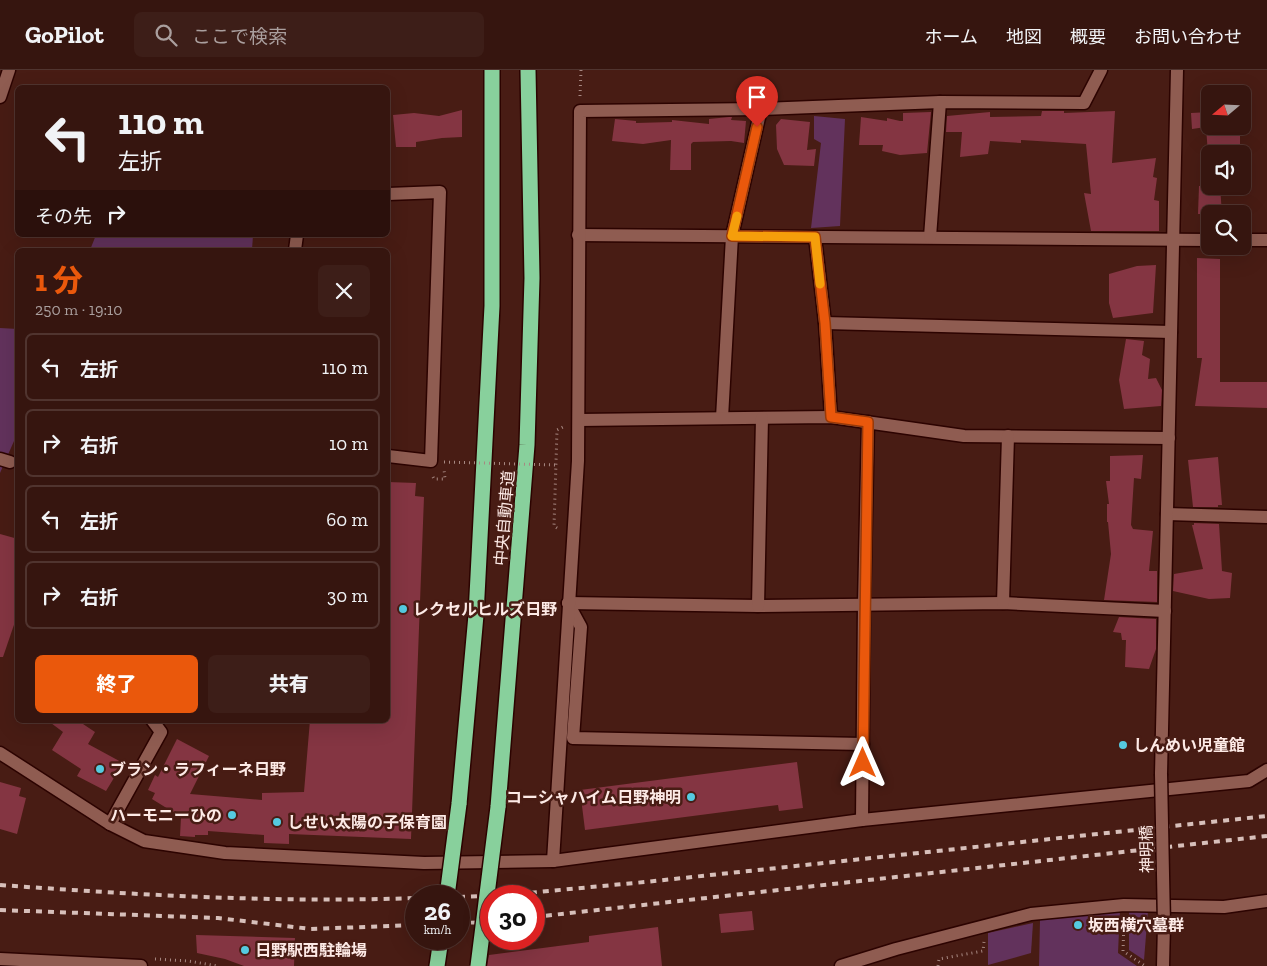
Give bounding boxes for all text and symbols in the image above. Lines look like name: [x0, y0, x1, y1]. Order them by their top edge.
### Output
search box: [134, 12, 484, 57]
text: GoPilot: [25, 20, 104, 49]
icon: search: [152, 21, 180, 49]
text: ここで検索: [192, 25, 287, 48]
text: ホーム: [925, 26, 978, 48]
text: 地図: [1006, 26, 1042, 48]
text: 概要: [1070, 26, 1106, 48]
text: お問い合わせ: [1134, 26, 1242, 48]
pin: [736, 76, 778, 127]
icon: arrive: [743, 83, 771, 111]
north arrow: [1201, 85, 1251, 135]
map controls: [1201, 85, 1251, 255]
text: 110 m: [118, 101, 204, 143]
icon: left: [35, 105, 100, 170]
button: sound: [1201, 145, 1251, 195]
text: 左折: [118, 148, 162, 175]
icon: right: [102, 200, 130, 228]
text: その先: [35, 205, 92, 228]
button: search: [1201, 205, 1251, 255]
text: 1 分: [35, 263, 83, 299]
button: close: [318, 265, 370, 317]
text: 250 m · 19:10: [35, 300, 122, 319]
icon: left: [37, 353, 65, 381]
text: 110 m: [322, 356, 368, 379]
text: 左折: [80, 358, 118, 381]
icon: right: [37, 429, 65, 457]
text: 10 m: [329, 432, 368, 455]
text: 右折: [80, 434, 118, 457]
street label: 中央自動車道: [491, 469, 518, 567]
icon: left: [37, 505, 65, 533]
text: 60 m: [326, 508, 368, 531]
text: 左折: [80, 510, 118, 533]
icon: right: [37, 581, 65, 609]
text: 30 m: [327, 584, 368, 607]
text: 右折: [80, 586, 118, 609]
place label: レクセルヒルズ日野: [413, 600, 557, 619]
marker: レクセルヒルズ日野: [397, 603, 409, 615]
button: 終了: [35, 655, 198, 713]
button: 共有: [208, 655, 370, 713]
position arrow: [836, 736, 888, 788]
place label: しんめい児童館: [1133, 736, 1245, 755]
marker: しんめい児童館: [1117, 739, 1129, 751]
place label: ブラン・ラフィーネ日野: [110, 760, 286, 779]
marker: ブラン・ラフィーネ日野: [94, 763, 106, 775]
place label: コーシャハイム日野神明: [506, 788, 681, 807]
marker: コーシャハイム日野神明: [685, 791, 697, 803]
place label: ハーモニーひの: [110, 806, 222, 825]
marker: ハーモニーひの: [226, 809, 238, 821]
place label: しせい太陽の子保育園: [287, 813, 447, 832]
marker: しせい太陽の子保育園: [271, 816, 283, 828]
street label: 神明橋: [1137, 825, 1156, 873]
speed limit sign: 30: [480, 885, 545, 950]
text: 26: [424, 896, 451, 926]
place label: 坂西横穴墓群: [1088, 916, 1184, 935]
marker: 坂西横穴墓群: [1072, 919, 1084, 931]
text: km/h: [424, 923, 451, 937]
place label: 日野駅西駐輪場: [255, 941, 367, 960]
marker: 日野駅西駐輪場: [239, 944, 251, 956]

